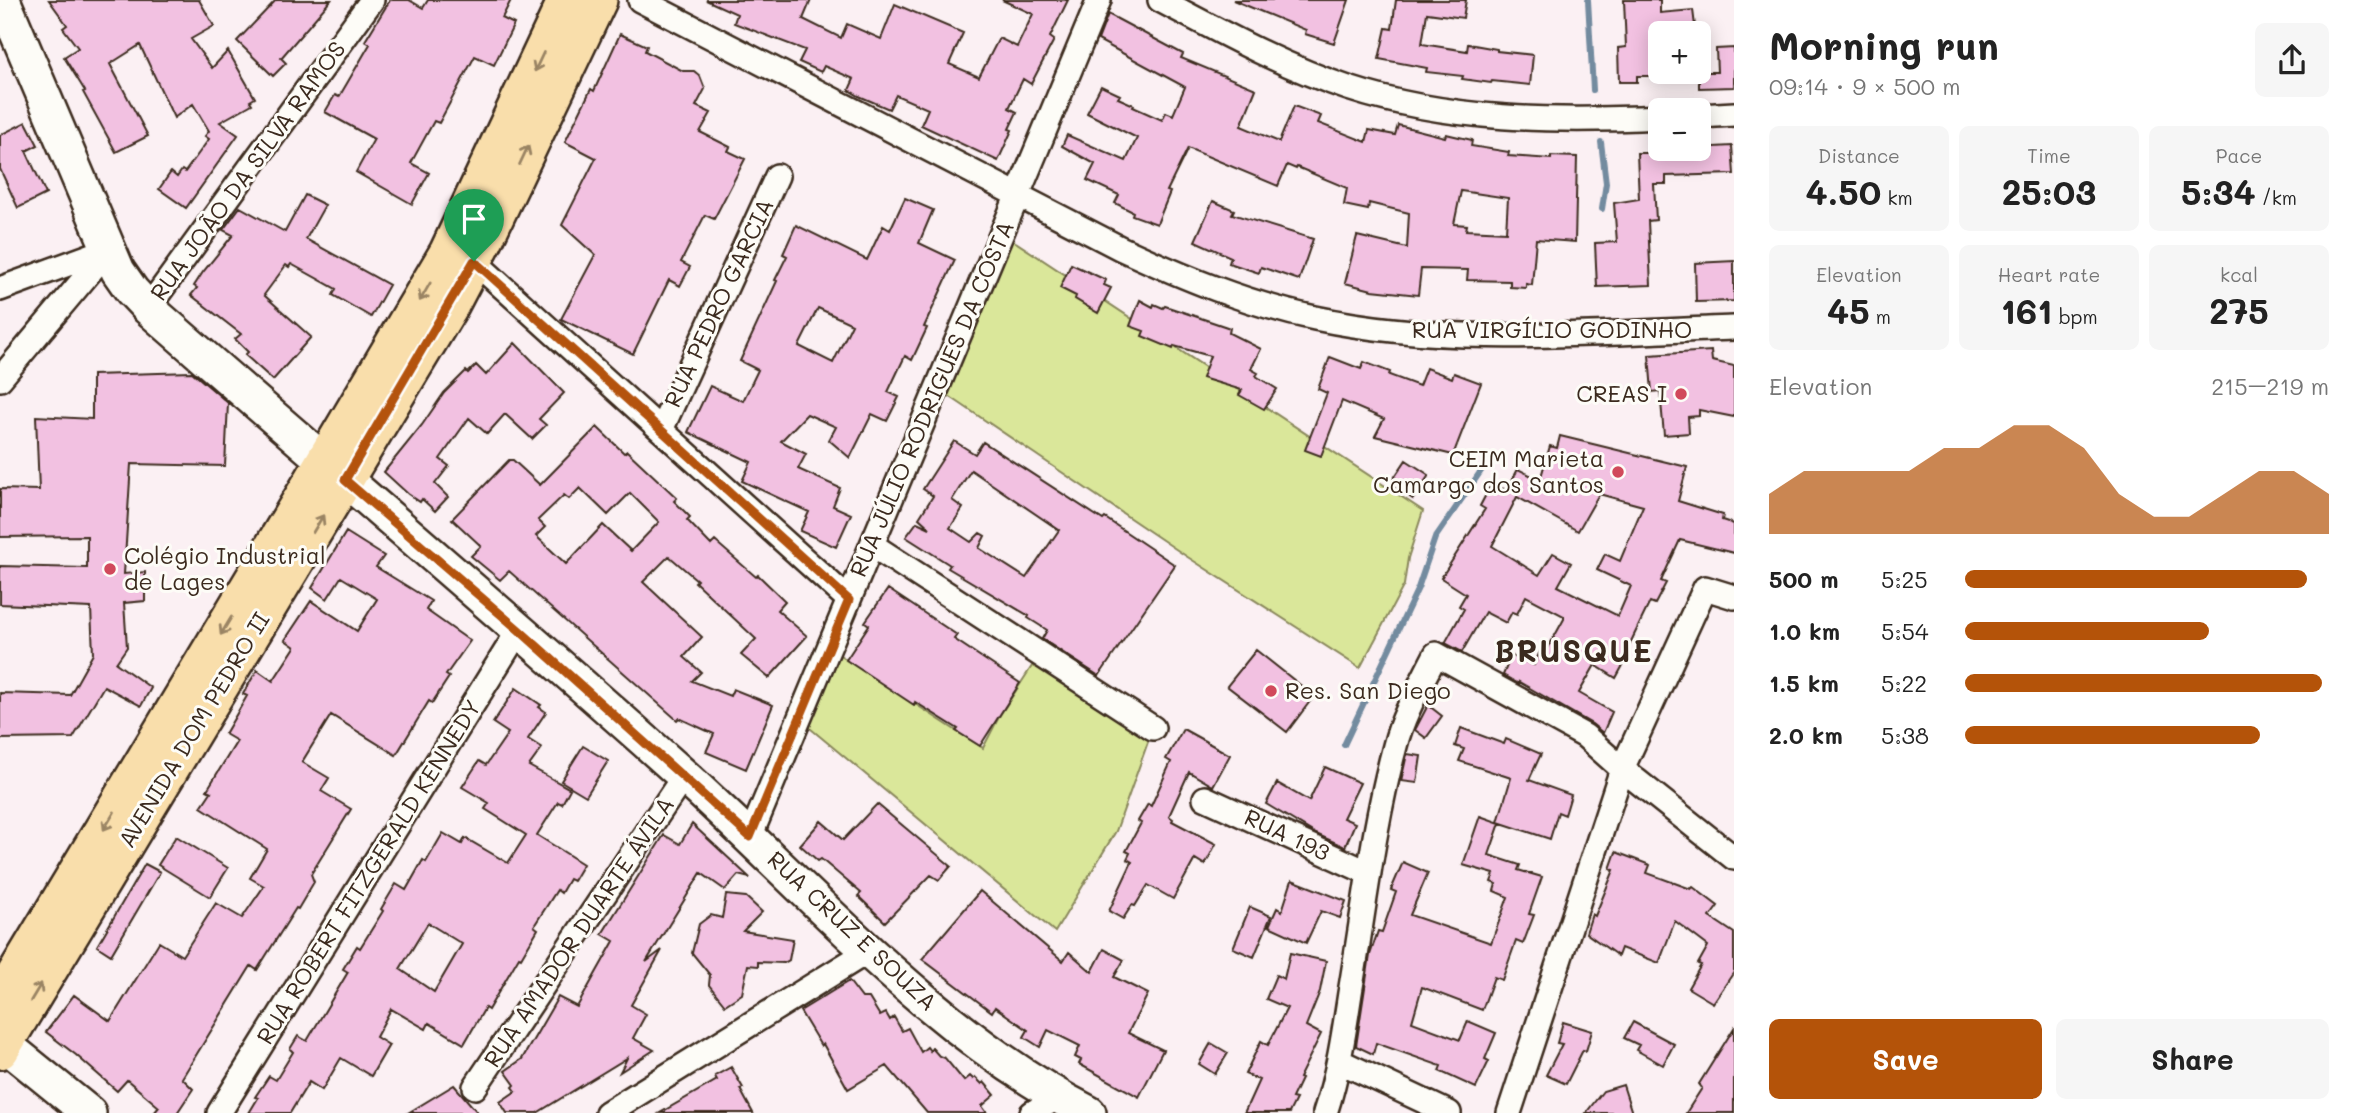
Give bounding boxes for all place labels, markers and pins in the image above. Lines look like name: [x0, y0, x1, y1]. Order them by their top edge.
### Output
pin: [444, 189, 504, 261]
place label: CREAS I: [1576, 378, 1667, 408]
marker: CREAS I: [1673, 386, 1689, 402]
place label: CEIM Marieta Camargo dos Santos: [1373, 443, 1604, 499]
marker: CEIM Marieta Camargo dos Santos: [1610, 464, 1626, 480]
place label: Colégio Industrial de Lages: [124, 540, 326, 596]
marker: Colégio Industrial de Lages: [102, 561, 118, 577]
place label: Res. San Diego: [1285, 675, 1451, 705]
marker: Res. San Diego: [1263, 683, 1279, 699]

